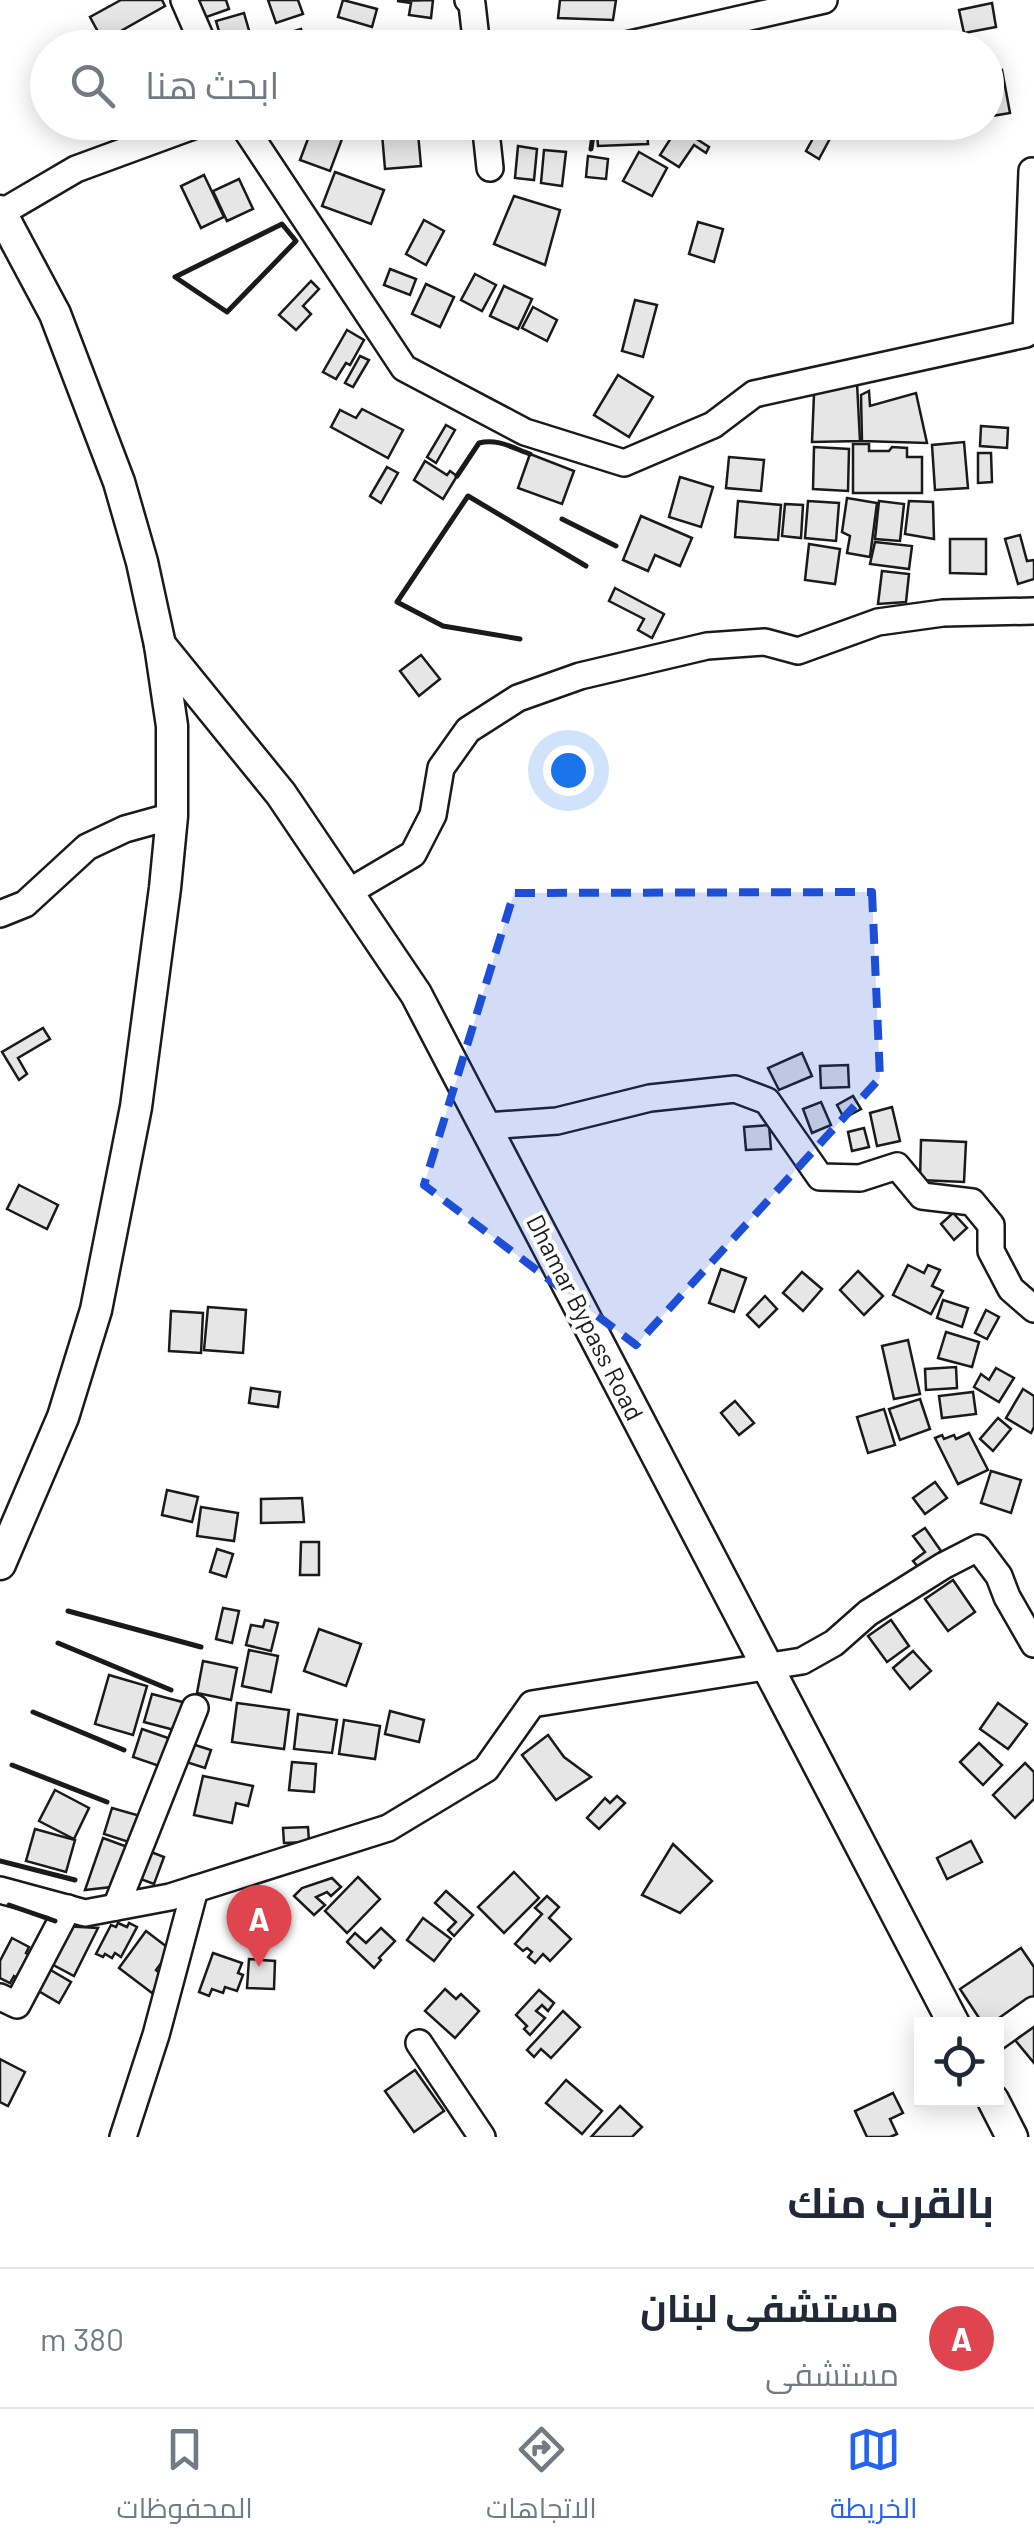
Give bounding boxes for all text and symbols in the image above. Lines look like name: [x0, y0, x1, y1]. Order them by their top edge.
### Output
search box: [30, 30, 1004, 140]
icon: search: [65, 58, 120, 113]
text: ابحث هنا: [145, 61, 280, 107]
your location: [543, 745, 594, 796]
street label: Dhamar Bypass Road: [521, 1209, 651, 1425]
pin: A: [226, 1884, 292, 1967]
map controls: [914, 2017, 1004, 2107]
button: locate: [914, 2017, 1004, 2107]
text: بالقرب منك: [787, 2176, 994, 2226]
text: مستشفى لبنان: [640, 2284, 899, 2330]
text: 380 m: [40, 2319, 124, 2357]
text: A: [951, 2319, 972, 2357]
text: مستشفى: [765, 2354, 899, 2392]
tab: المحفوظات: [117, 2422, 253, 2534]
tab: الاتجاهات: [486, 2422, 597, 2534]
tab: الخريطة: [830, 2422, 917, 2534]

